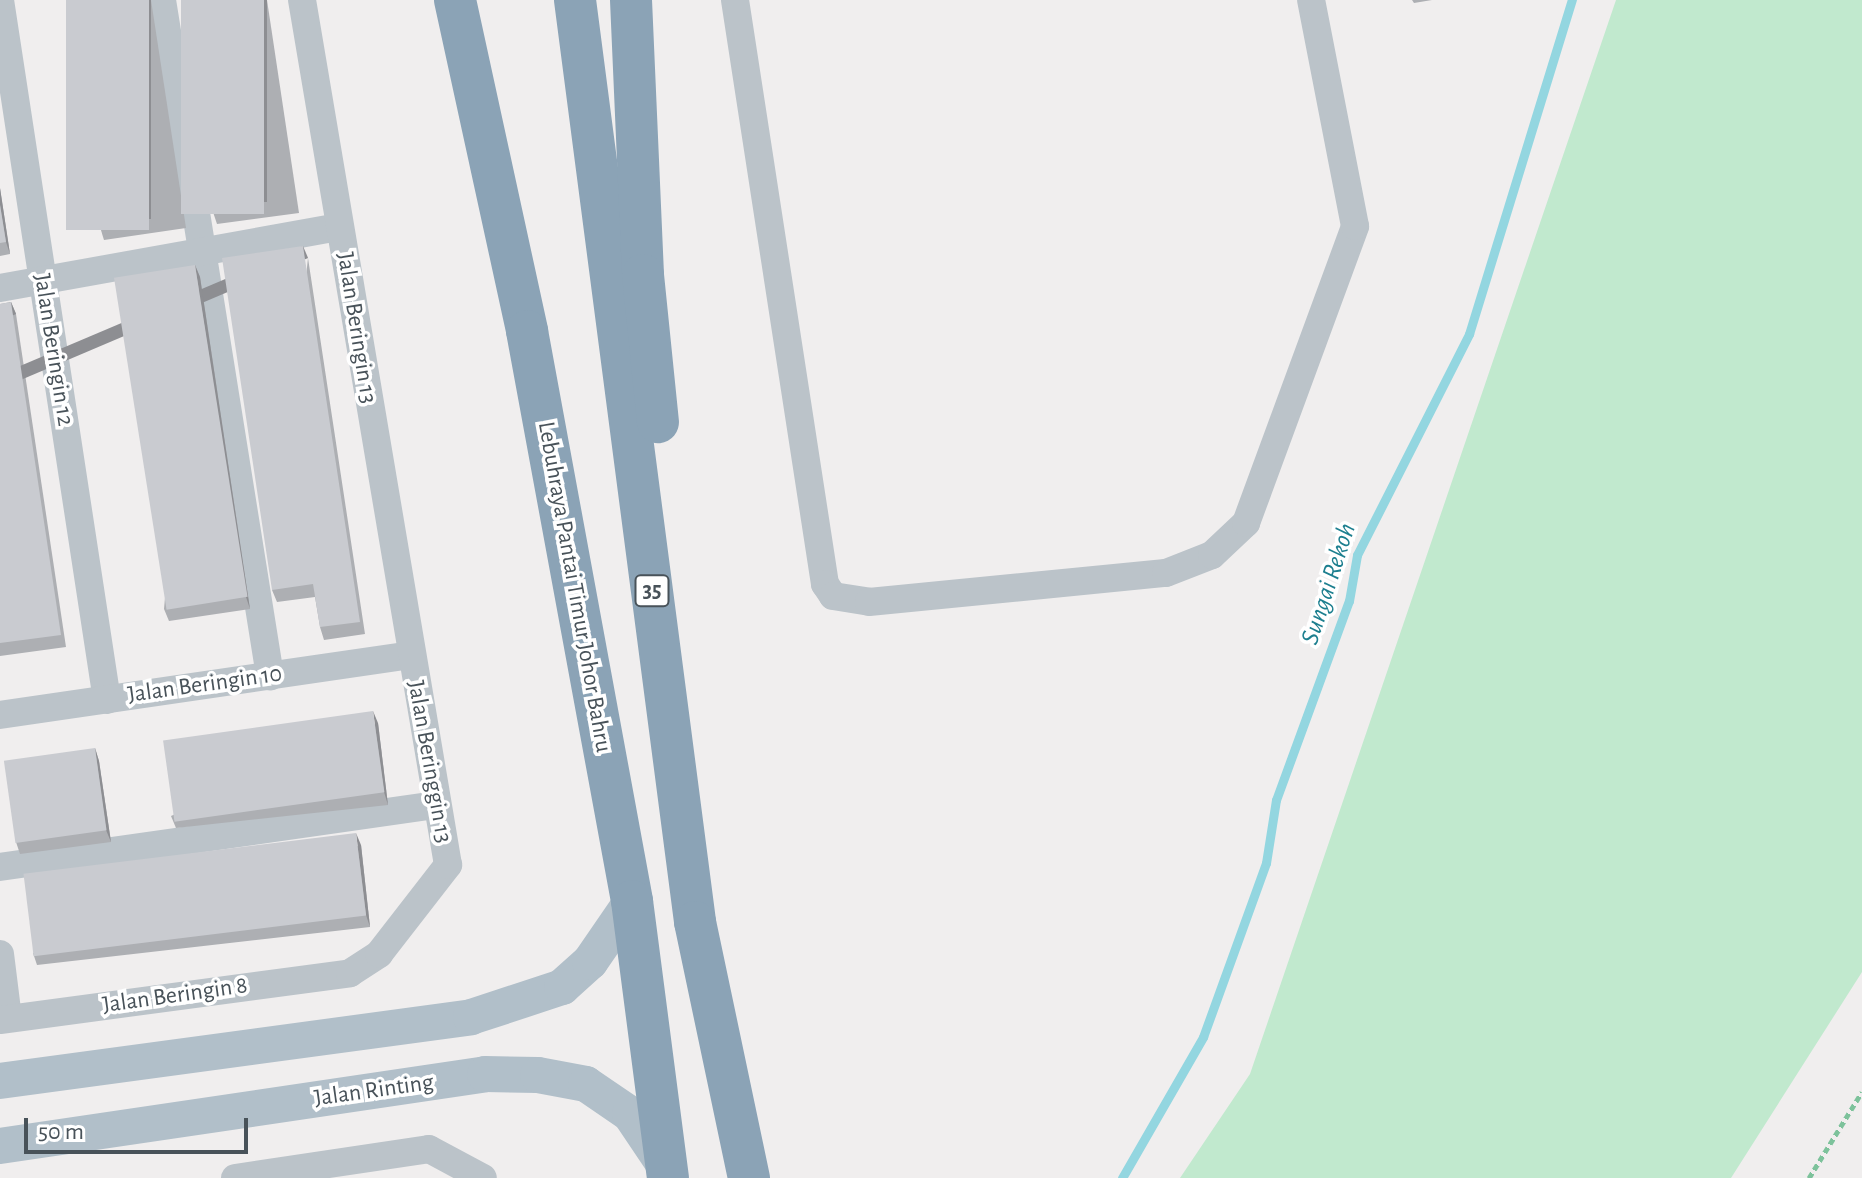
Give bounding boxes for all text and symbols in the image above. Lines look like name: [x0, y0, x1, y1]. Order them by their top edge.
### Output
street label: Jalan Beringin 13: [330, 250, 382, 406]
street label: Jalan Beringin 12: [27, 272, 79, 428]
street label: Lebuhraya Pantai Timur Johor Bahru: [531, 419, 617, 755]
water label: Sungai Rekoh: [1295, 519, 1363, 649]
road number: 35: [634, 573, 670, 609]
street label: Jalan Beringin 10: [126, 660, 284, 710]
street label: Jalan Beringgin 13: [401, 679, 457, 845]
street label: Jalan Beringin 8: [101, 972, 249, 1020]
street label: Jalan Rinting: [312, 1068, 436, 1114]
scale bar: [28, 1102, 252, 1152]
text: 50 m: [38, 1120, 84, 1144]

